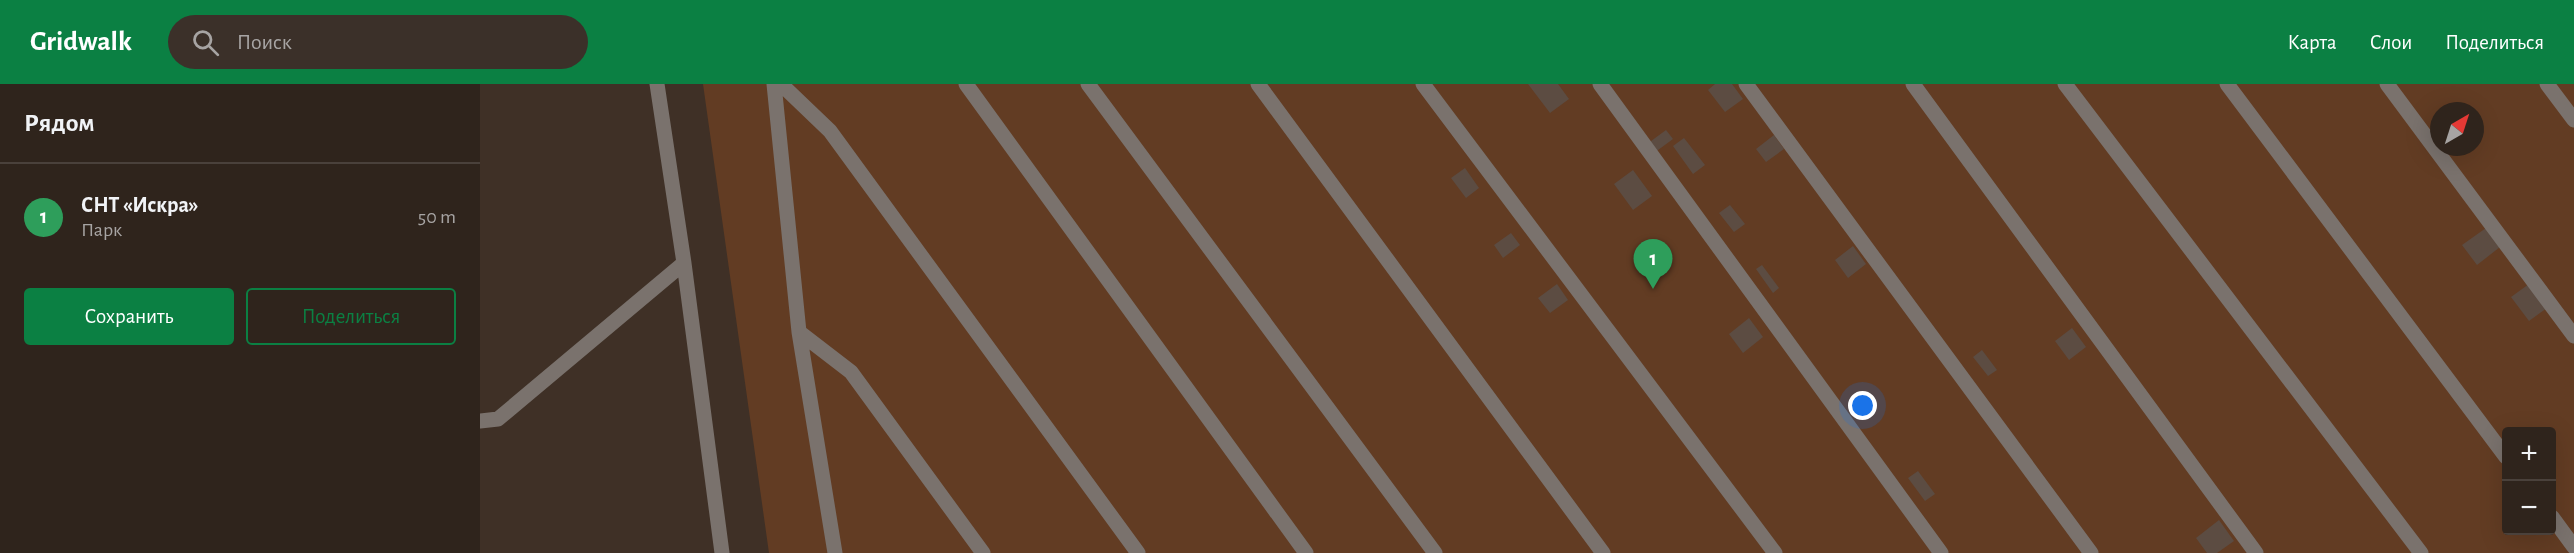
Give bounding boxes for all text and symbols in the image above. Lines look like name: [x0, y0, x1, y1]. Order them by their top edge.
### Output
search box: [168, 15, 588, 69]
icon: search: [189, 26, 222, 59]
text: Gridwalk: [30, 28, 132, 56]
text: Поиск: [237, 31, 292, 53]
text: Карта: [2287, 32, 2337, 53]
text: Слои: [2370, 32, 2412, 53]
text: Поделиться: [2445, 32, 2544, 53]
north arrow: [2430, 102, 2484, 156]
text: Рядом: [24, 110, 95, 136]
text: СНТ «Искра»: [81, 194, 198, 216]
text: 1: [40, 207, 47, 227]
text: 50 m: [418, 207, 456, 227]
text: Парк: [81, 220, 122, 240]
pin: 1: [1634, 240, 1672, 289]
button: Сохранить: [24, 288, 234, 345]
button: Поделиться: [246, 288, 456, 345]
your location: [1848, 391, 1877, 420]
map controls: [2502, 427, 2556, 535]
button: +: [2502, 427, 2556, 481]
button: −: [2502, 481, 2556, 535]

